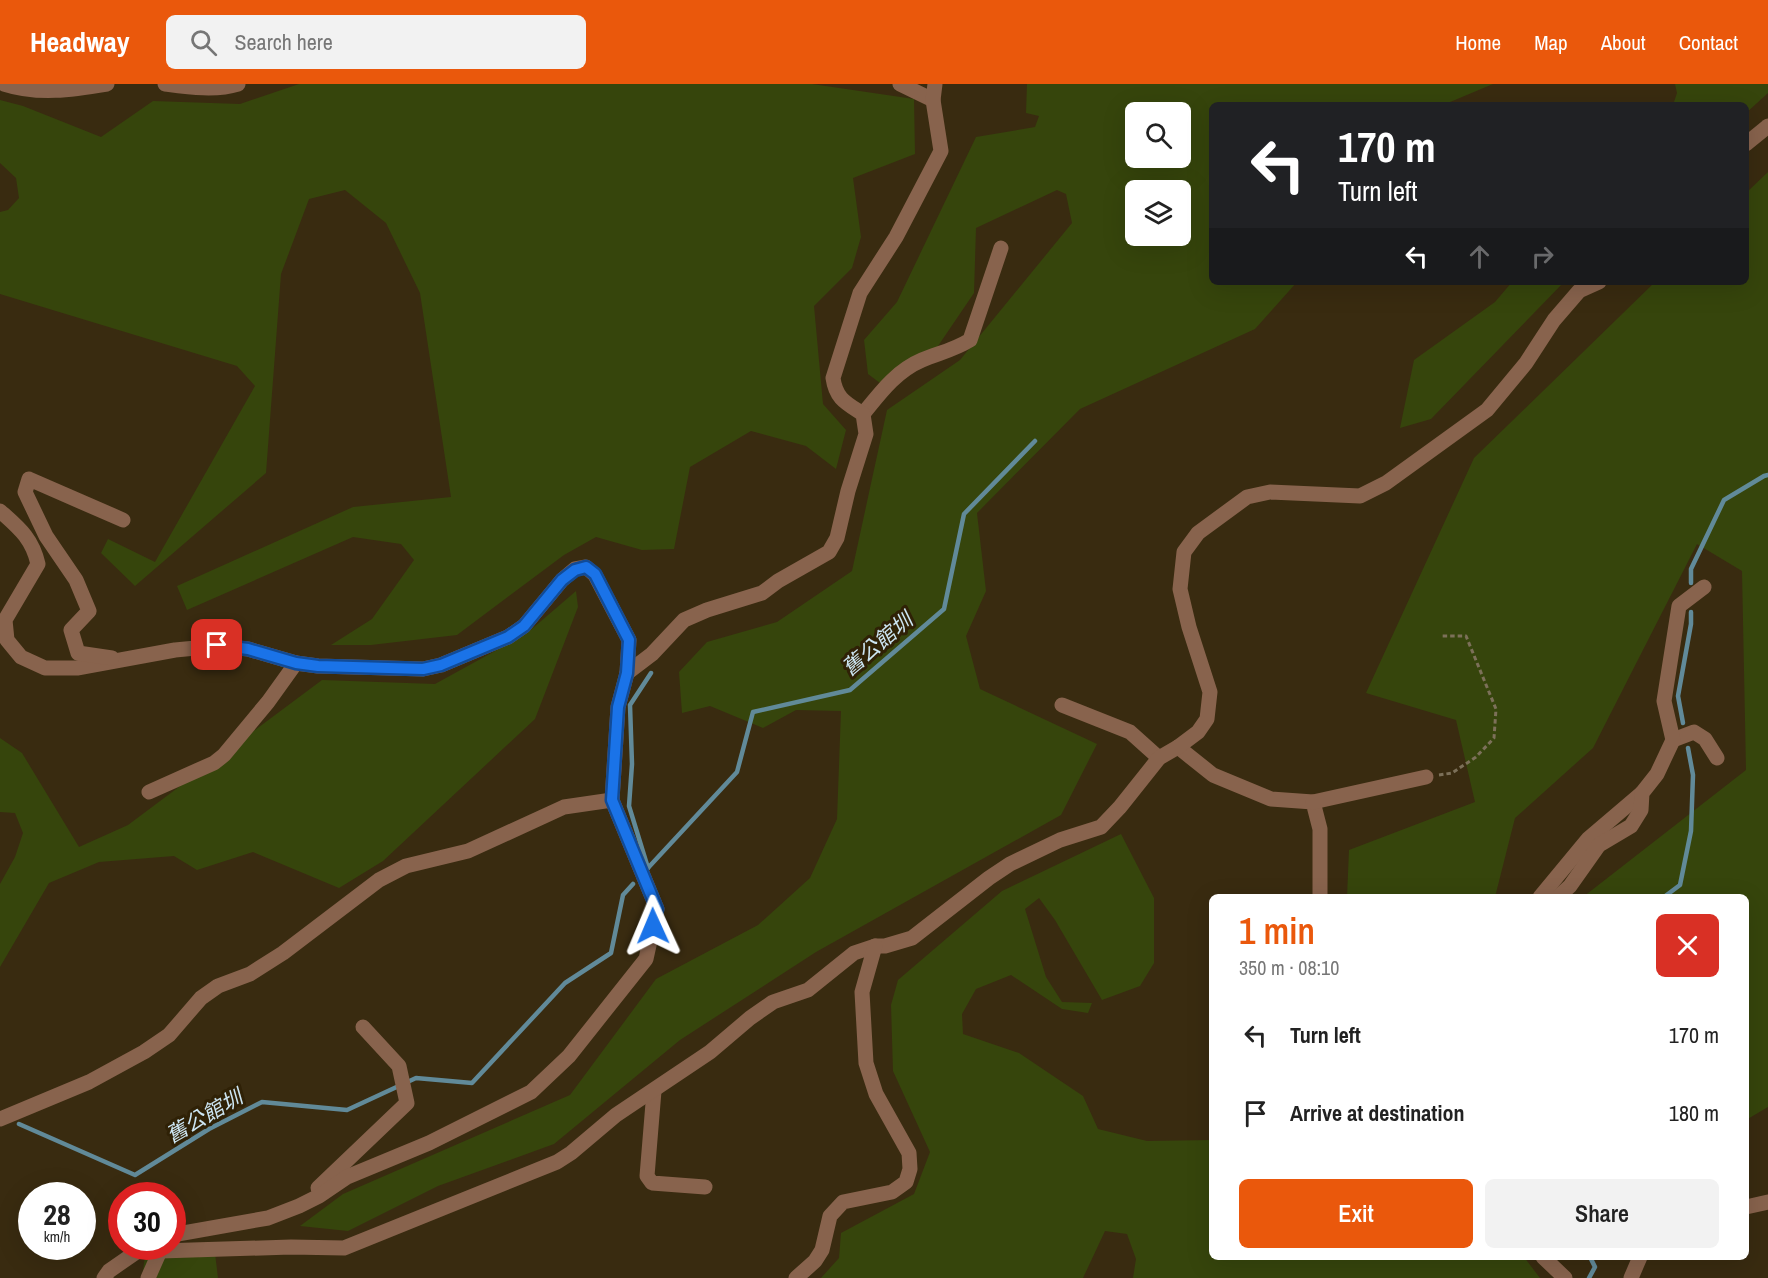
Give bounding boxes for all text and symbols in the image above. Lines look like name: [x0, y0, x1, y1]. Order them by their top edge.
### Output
search box: [166, 15, 586, 69]
text: Headway: [30, 23, 130, 61]
icon: search: [187, 26, 220, 59]
text: Search here: [235, 27, 333, 57]
text: Home: [1455, 28, 1501, 57]
text: Map: [1534, 28, 1568, 57]
text: About: [1601, 28, 1646, 57]
text: Contact: [1679, 28, 1738, 57]
map controls: [1125, 102, 1191, 246]
button: search: [1125, 102, 1191, 168]
text: 170 m: [1338, 119, 1436, 175]
icon: left: [1239, 126, 1317, 204]
text: Turn left: [1338, 173, 1417, 209]
button: layers: [1125, 180, 1191, 246]
icon: left: [1400, 240, 1433, 273]
icon: ahead: [1463, 240, 1496, 273]
icon: right: [1526, 240, 1559, 273]
water label: 舊公館圳: [836, 604, 921, 682]
pin: [191, 619, 242, 670]
icon: arrive: [200, 628, 233, 661]
position arrow: [621, 894, 685, 958]
text: 1 min: [1239, 907, 1315, 955]
button: close: [1656, 914, 1719, 977]
text: 350 m · 08:10: [1239, 954, 1339, 981]
icon: left: [1239, 1019, 1272, 1052]
text: Turn left: [1290, 1020, 1361, 1050]
text: 170 m: [1669, 1020, 1719, 1050]
water label: 舊公館圳: [160, 1081, 250, 1150]
icon: arrive: [1239, 1097, 1272, 1130]
text: Arrive at destination: [1290, 1098, 1464, 1128]
text: 180 m: [1669, 1098, 1719, 1128]
button: Exit: [1239, 1179, 1473, 1248]
button: Share: [1485, 1179, 1719, 1248]
speed limit sign: 30: [108, 1182, 186, 1260]
text: 28: [43, 1194, 71, 1234]
text: km/h: [44, 1226, 70, 1247]

